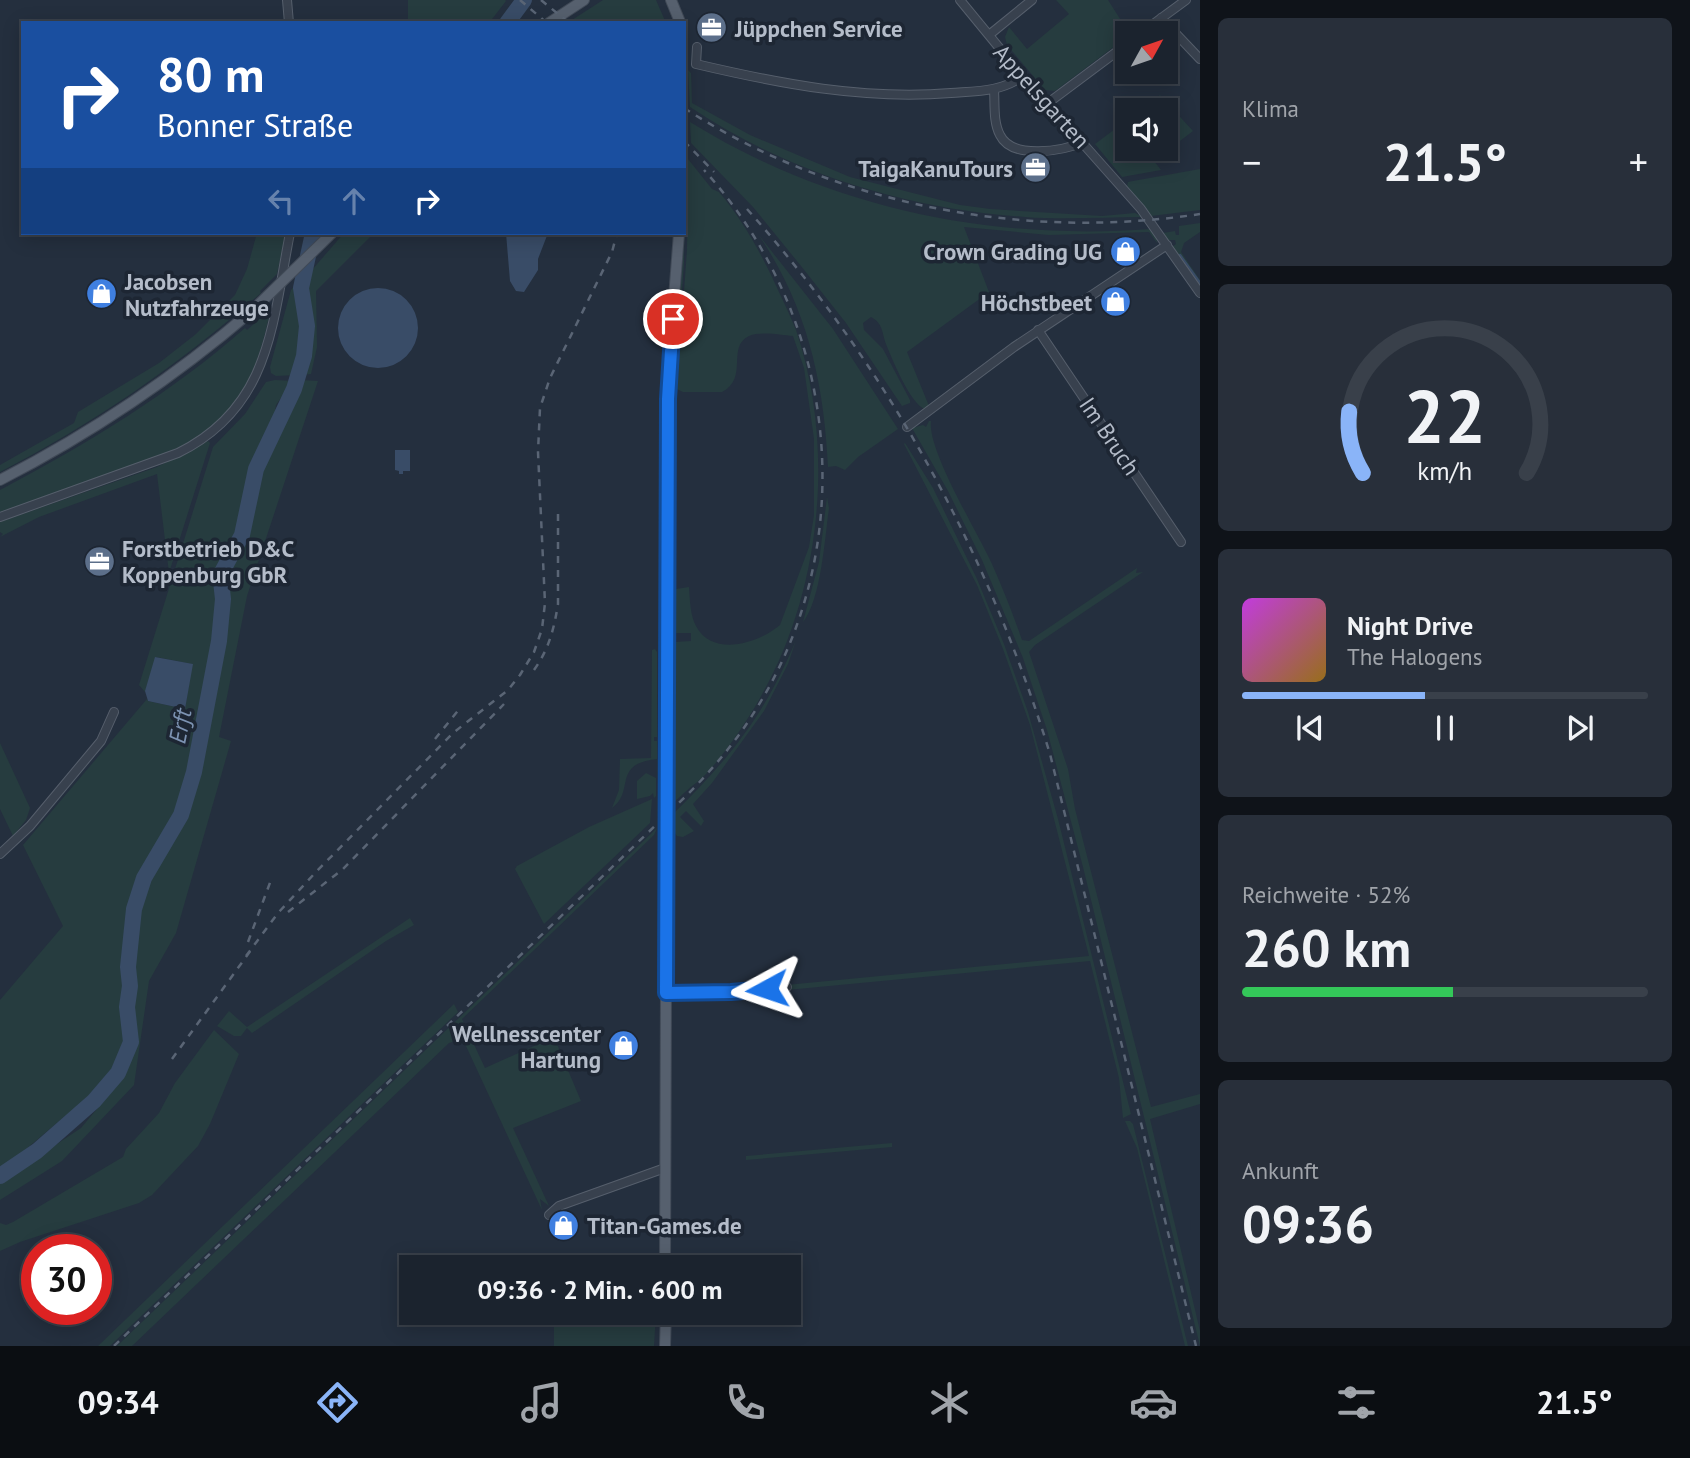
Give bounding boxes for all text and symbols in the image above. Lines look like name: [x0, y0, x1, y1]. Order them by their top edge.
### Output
office icon: Jüppchen Service: [695, 11, 729, 45]
place label: Jüppchen Service: [734, 14, 903, 43]
north arrow: [1115, 21, 1178, 84]
map controls: [1115, 21, 1178, 161]
street label: Appelsgarten: [988, 38, 1096, 154]
text: 80 m: [157, 42, 264, 106]
icon: right: [42, 49, 133, 140]
text: Klima: [1242, 94, 1299, 123]
button: sound: [1115, 98, 1178, 161]
text: Bonner Straße: [157, 104, 353, 146]
text: 21.5°: [1383, 128, 1507, 195]
text: −: [1242, 137, 1261, 186]
text: +: [1629, 137, 1648, 186]
office icon: TaigaKanuTours: [1019, 151, 1053, 185]
place label: TaigaKanuTours: [858, 154, 1013, 183]
icon: left: [262, 182, 300, 220]
icon: ahead: [335, 182, 373, 220]
icon: right: [408, 182, 446, 220]
shop icon: Crown Grading UG: [1108, 234, 1142, 268]
place label: Crown Grading UG: [923, 237, 1102, 266]
place label: Jacobsen Nutzfahrzeuge: [124, 267, 269, 322]
shop icon: Jacobsen Nutzfahrzeuge: [85, 277, 119, 311]
shop icon: Höchstbeet: [1098, 285, 1132, 319]
place label: Höchstbeet: [981, 288, 1092, 317]
pin: [643, 289, 703, 349]
icon: arrive: [654, 300, 692, 338]
text: 22: [1404, 370, 1486, 464]
street label: Im Bruch: [1073, 391, 1147, 481]
text: km/h: [1418, 455, 1472, 487]
place label: Forstbetrieb D&C Koppenburg GbR: [122, 534, 295, 589]
office icon: Forstbetrieb D&C Koppenburg GbR: [82, 544, 116, 578]
text: Night Drive: [1347, 609, 1473, 642]
text: The Halogens: [1347, 642, 1482, 671]
water label: Erft: [161, 705, 199, 746]
icon: previous: [1291, 709, 1329, 747]
icon: pause: [1426, 709, 1464, 747]
icon: next: [1561, 709, 1599, 747]
text: Reichweite · 52%: [1242, 880, 1410, 909]
text: 260 km: [1242, 914, 1411, 981]
position arrow: [730, 952, 804, 1026]
place label: Wellnesscenter Hartung: [452, 1019, 602, 1074]
shop icon: Wellnesscenter Hartung: [607, 1029, 641, 1063]
text: Ankunft: [1242, 1156, 1319, 1185]
text: 09:36: [1242, 1190, 1374, 1257]
shop icon: Titan-Games.de: [547, 1208, 581, 1242]
place label: Titan-Games.de: [587, 1211, 742, 1240]
speed limit sign: 30: [21, 1234, 112, 1325]
text: 09:36 · 2 Min. · 600 m: [477, 1273, 723, 1306]
icon: directions: [313, 1378, 362, 1427]
icon: music: [517, 1378, 566, 1427]
icon: phone: [721, 1378, 770, 1427]
icon: climate: [925, 1378, 974, 1427]
icon: car: [1129, 1378, 1178, 1427]
icon: filters: [1332, 1378, 1381, 1427]
text: 09:34: [77, 1381, 159, 1423]
text: 21.5°: [1536, 1381, 1613, 1423]

